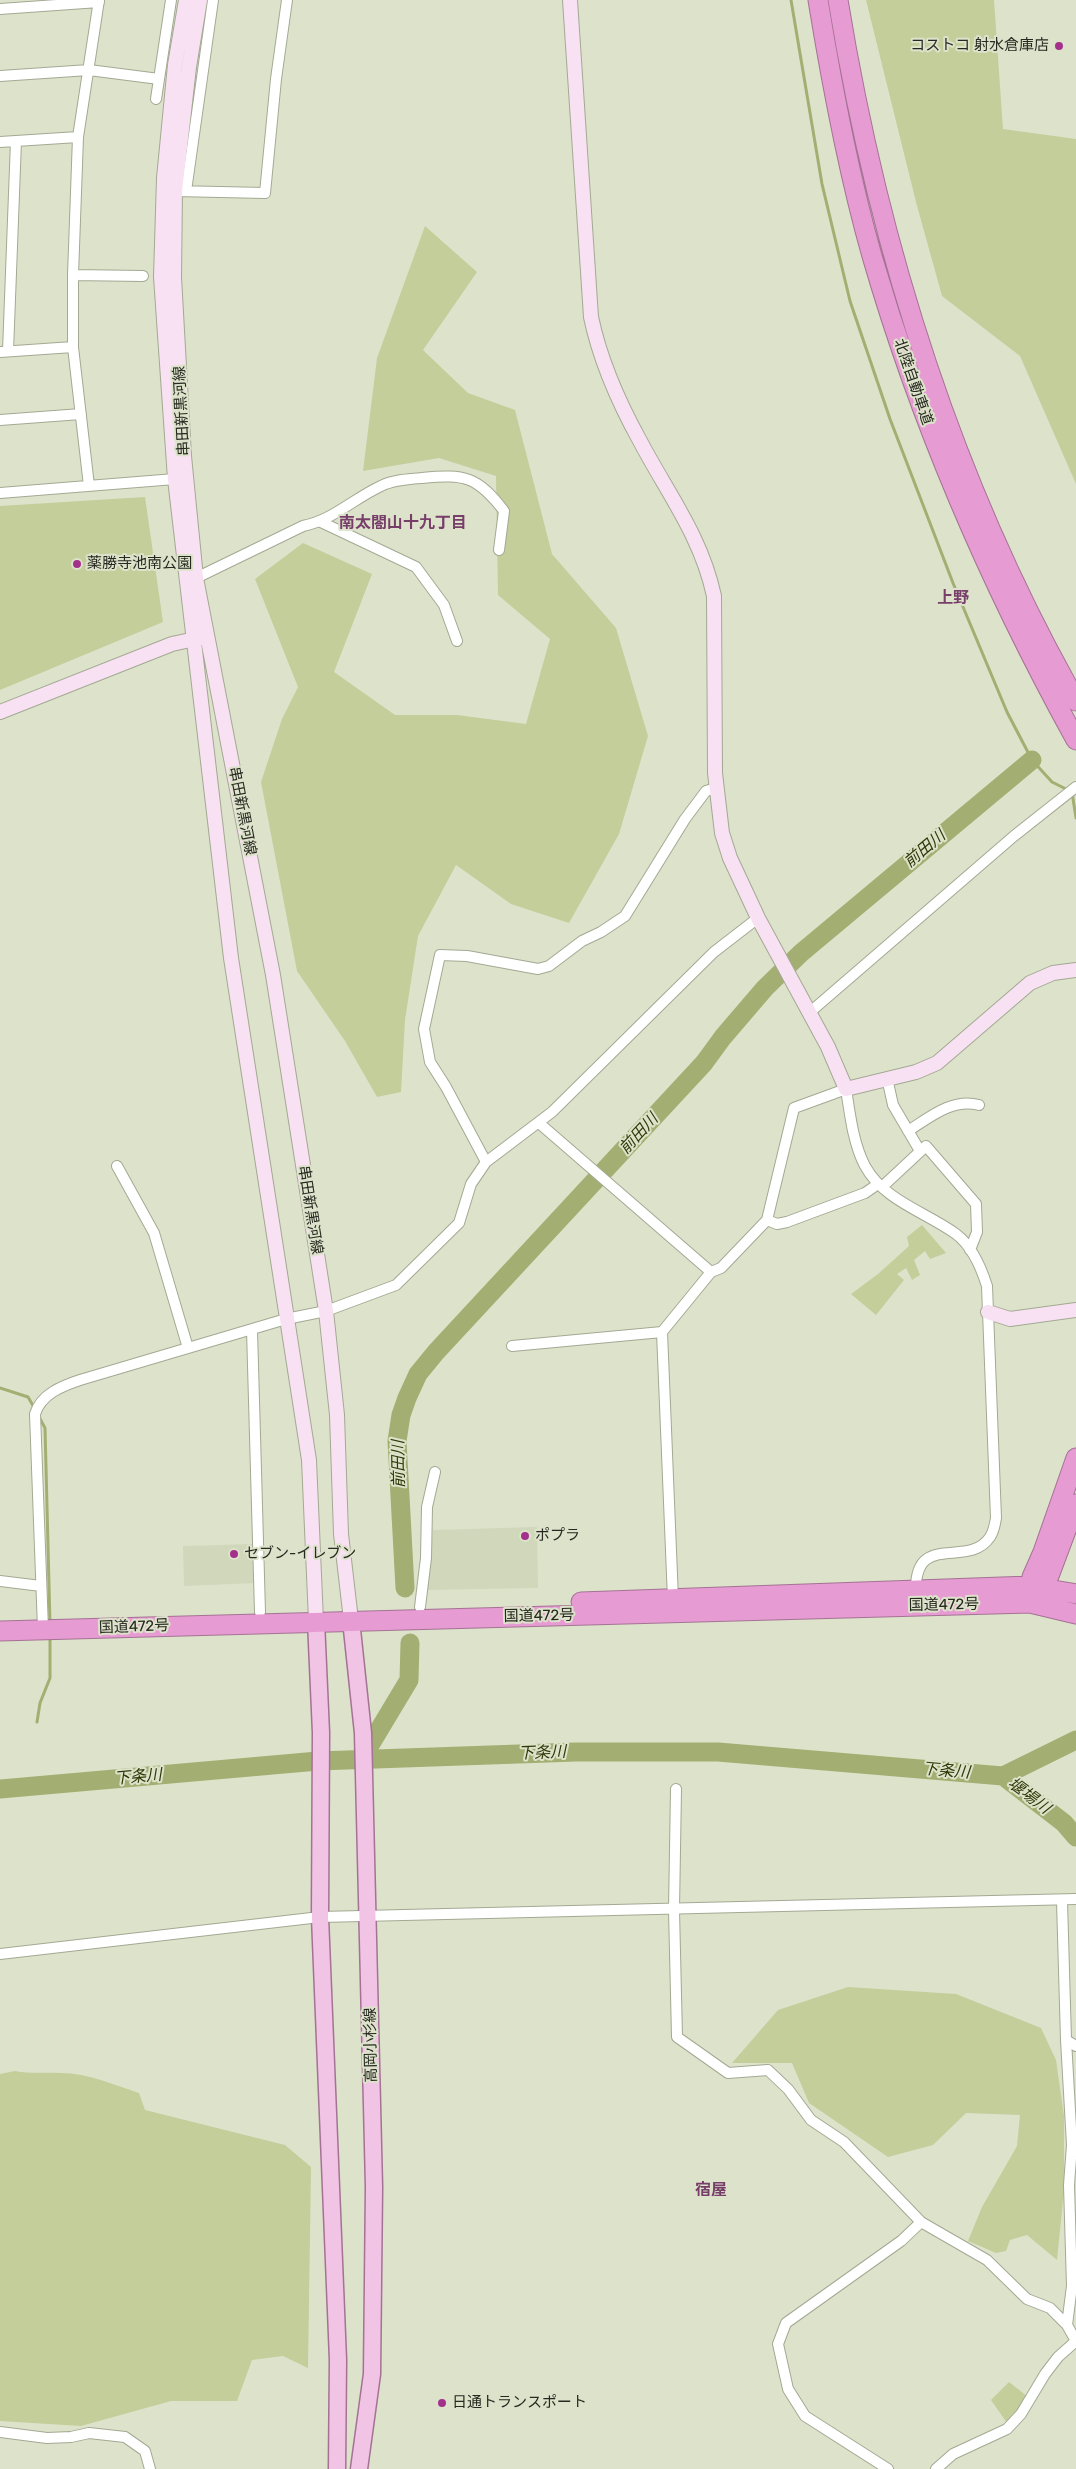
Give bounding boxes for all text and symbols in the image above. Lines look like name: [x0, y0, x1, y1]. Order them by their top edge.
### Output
place label: コストコ 射水倉庫店: [910, 37, 1049, 55]
marker: コストコ 射水倉庫店: [1053, 40, 1065, 52]
street label: 北陸自動車道: [890, 337, 936, 427]
street label: 串田新黒河線: [171, 366, 193, 456]
district label: 南太閤山十九丁目: [339, 513, 467, 533]
place label: 薬勝寺池南公園: [87, 555, 192, 573]
marker: 薬勝寺池南公園: [71, 558, 83, 570]
district label: 上野: [937, 588, 969, 608]
street label: 串田新黒河線: [225, 765, 259, 857]
water label: 前田川: [900, 826, 950, 872]
water label: 前田川: [616, 1110, 662, 1158]
street label: 串田新黒河線: [294, 1164, 326, 1256]
water label: 前田川: [389, 1440, 409, 1488]
place label: ポプラ: [535, 1527, 580, 1545]
marker: ポプラ: [519, 1530, 531, 1542]
place label: セブン-イレブン: [244, 1545, 356, 1563]
marker: セブン-イレブン: [228, 1548, 240, 1560]
street label: 国道472号: [909, 1595, 979, 1615]
street label: 国道472号: [504, 1606, 574, 1626]
street label: 国道472号: [98, 1617, 170, 1637]
water label: 下条川: [518, 1743, 566, 1763]
water label: 下条川: [921, 1759, 971, 1783]
water label: 下条川: [113, 1765, 163, 1789]
water label: 堰場川: [1004, 1774, 1054, 1818]
street label: 高岡小杉線: [361, 2007, 381, 2083]
district label: 宿屋: [695, 2180, 727, 2200]
place label: 日通トランスポート: [452, 2394, 587, 2412]
marker: 日通トランスポート: [436, 2397, 448, 2409]

